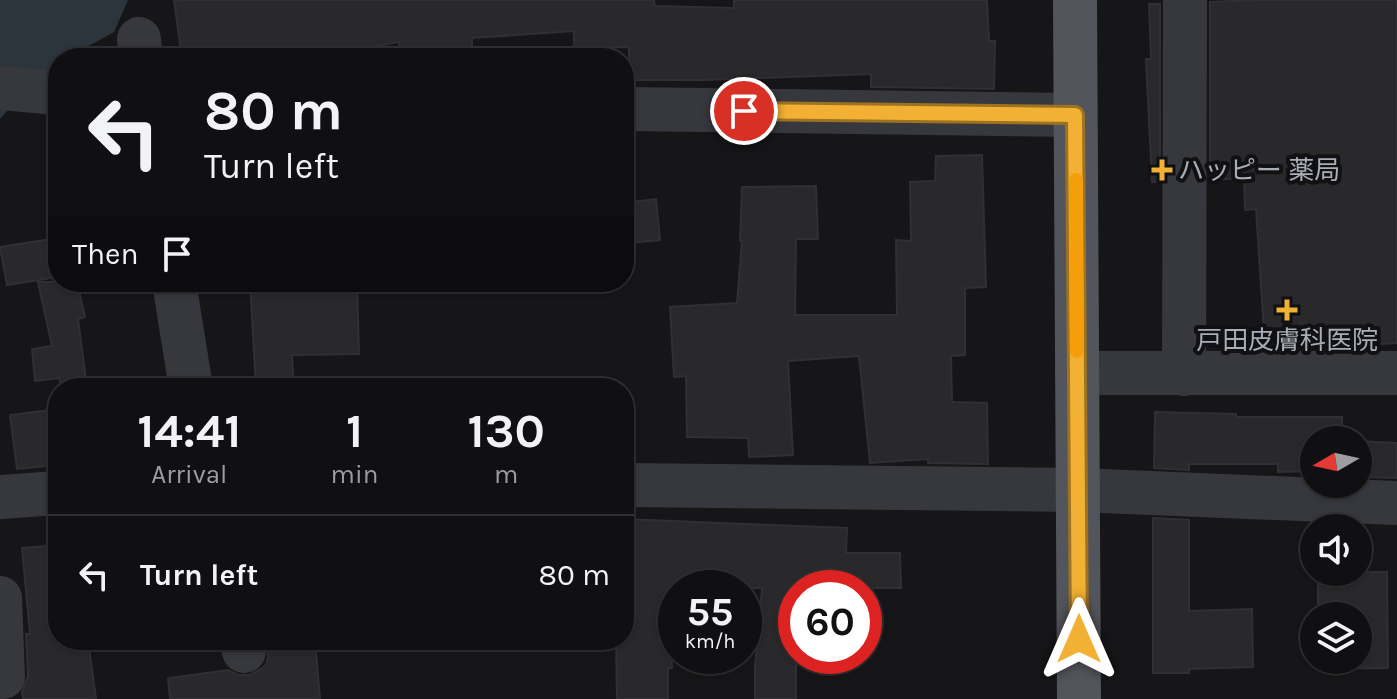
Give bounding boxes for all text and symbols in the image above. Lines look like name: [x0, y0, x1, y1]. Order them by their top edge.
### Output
pin: [710, 77, 778, 145]
text: 80 m: [204, 78, 343, 143]
icon: left: [72, 80, 176, 184]
icon: arrive: [722, 89, 766, 133]
text: Turn left: [204, 145, 339, 187]
place label: ハッピー 薬局: [1178, 155, 1340, 186]
marker: ハッピー 薬局: [1153, 161, 1171, 179]
icon: arrive: [155, 232, 199, 276]
text: Then: [72, 236, 139, 272]
marker: 戸田皮膚科医院: [1276, 299, 1298, 321]
place label: 戸田皮膚科医院: [1196, 325, 1378, 356]
text: 14:41: [137, 403, 241, 459]
text: 1: [346, 403, 363, 459]
text: 130: [468, 403, 545, 459]
north arrow: [1300, 426, 1372, 498]
map controls: [1300, 426, 1372, 674]
text: Arrival: [151, 459, 227, 490]
text: min: [331, 459, 378, 490]
text: m: [494, 459, 518, 490]
button: sound: [1300, 514, 1372, 586]
icon: left: [72, 553, 116, 597]
text: Turn left: [140, 557, 258, 593]
text: 80 m: [539, 557, 610, 593]
speed limit sign: 60: [778, 570, 882, 674]
text: 55: [687, 588, 733, 635]
position arrow: [1037, 597, 1121, 681]
button: layers: [1300, 602, 1372, 674]
text: km/h: [685, 630, 735, 653]

